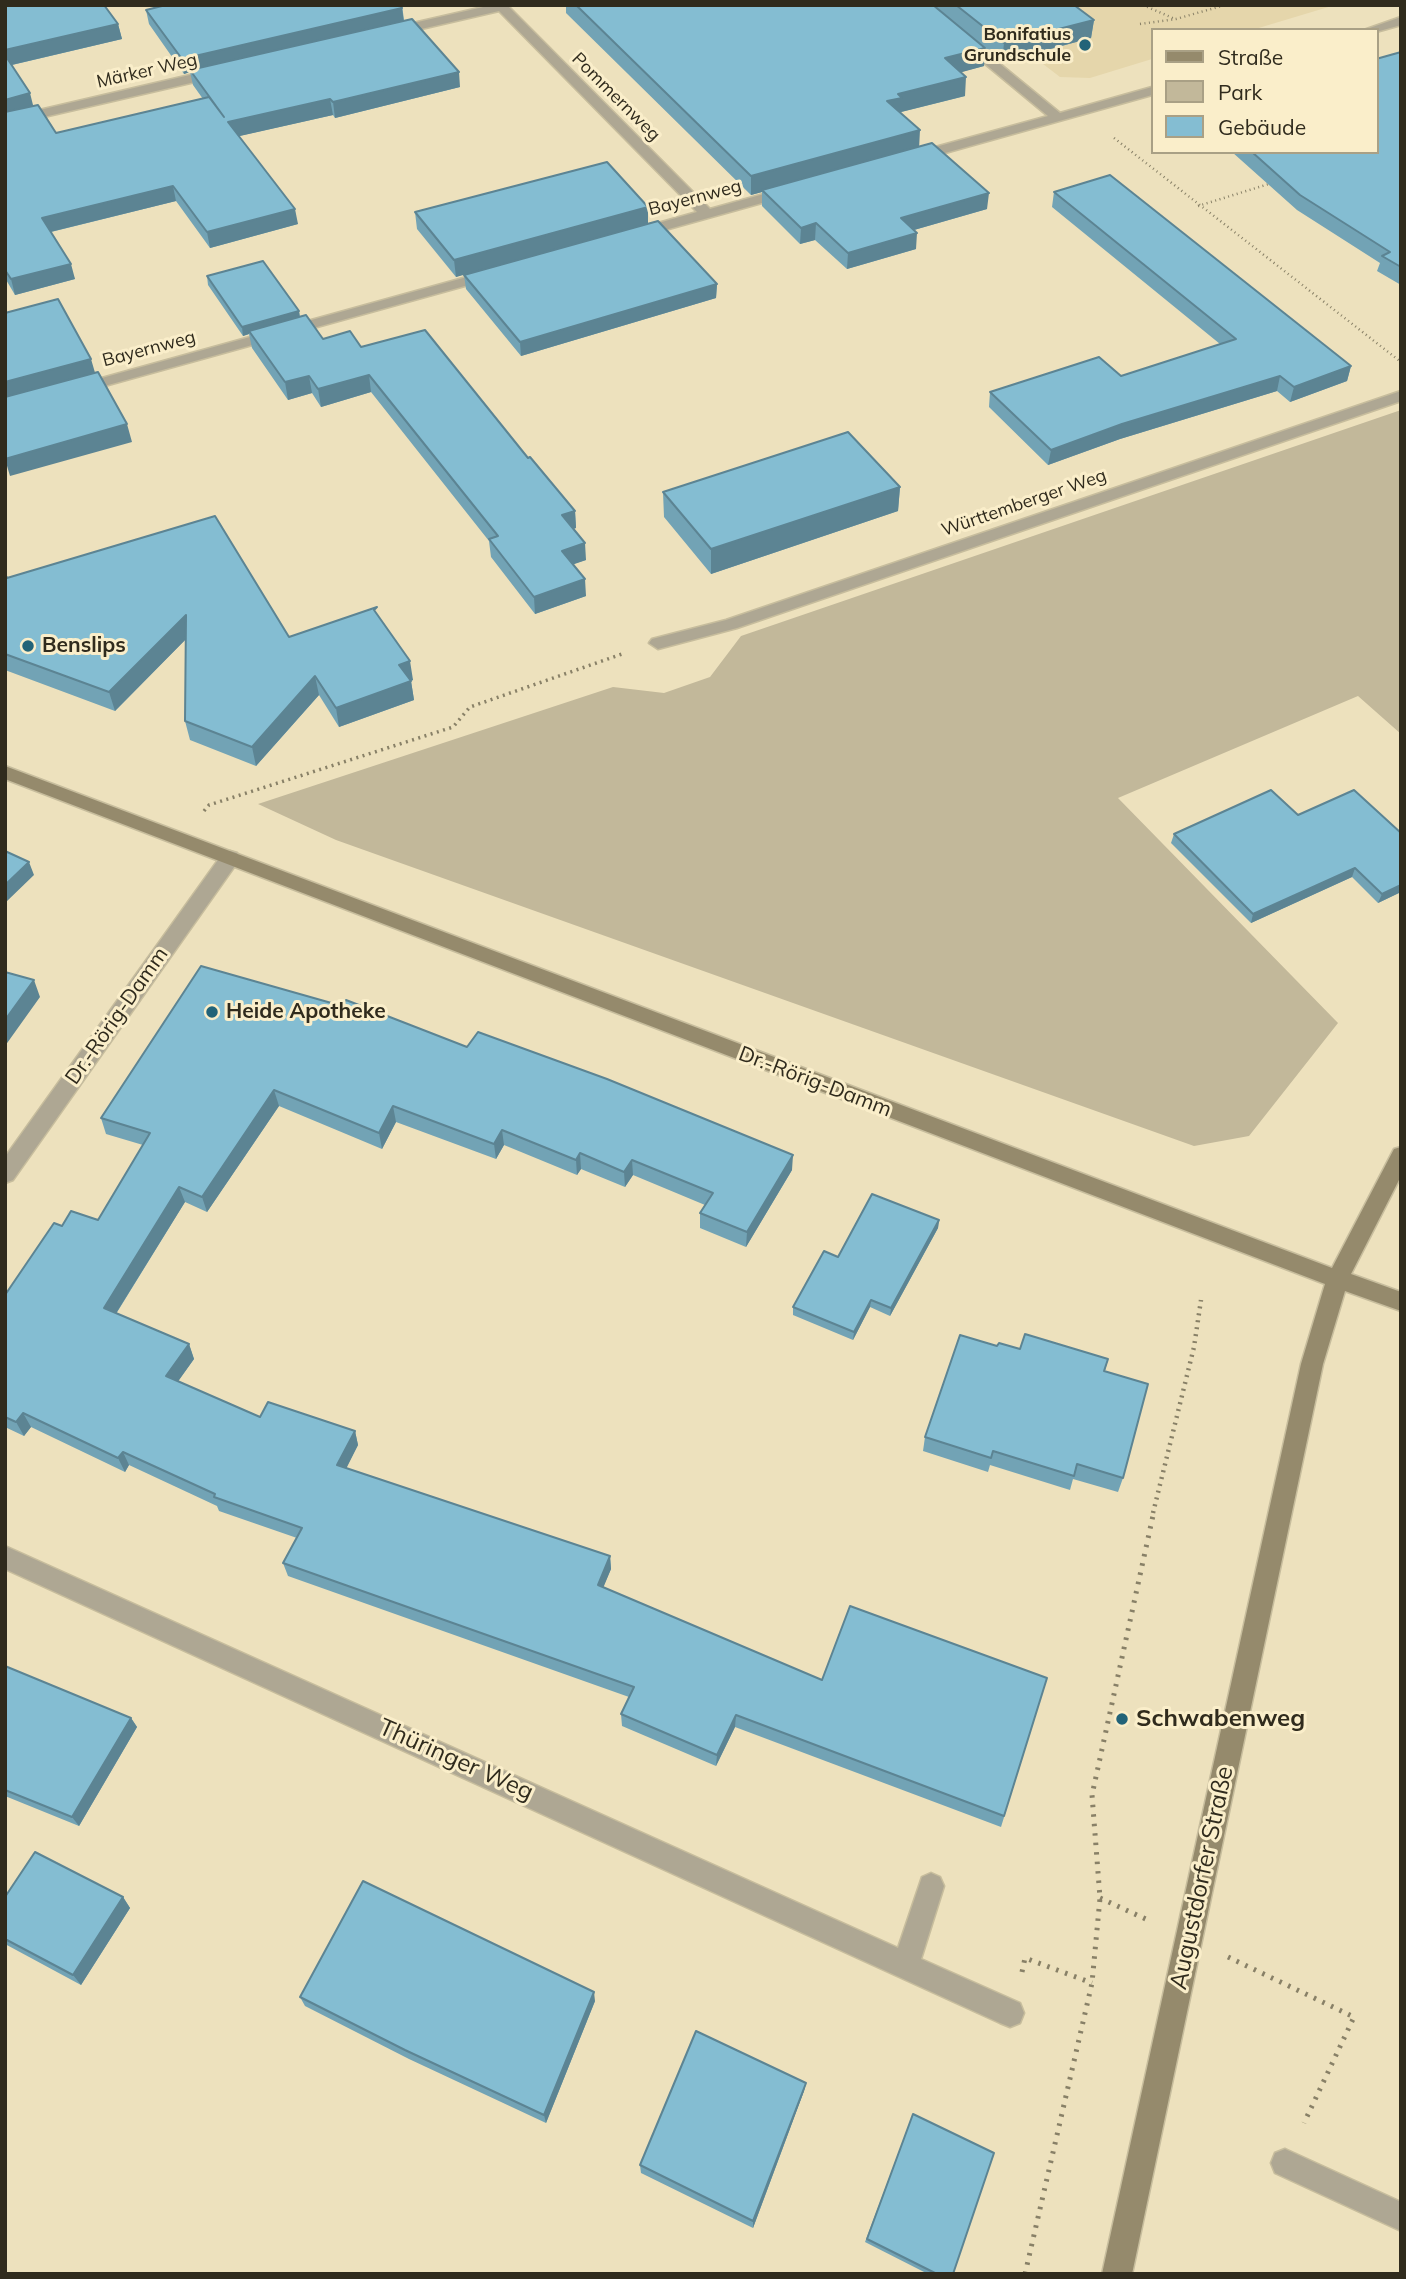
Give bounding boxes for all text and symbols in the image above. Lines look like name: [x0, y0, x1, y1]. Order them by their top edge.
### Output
place label: Bonifatius Grundschule: [964, 24, 1071, 66]
legend: [1150, 28, 1378, 154]
marker: Bonifatius Grundschule: [1077, 37, 1093, 53]
text: Straße: [1218, 44, 1283, 70]
street label: Pommernweg: [567, 48, 665, 146]
street label: Märker Weg: [95, 49, 199, 93]
text: Park: [1218, 79, 1262, 105]
text: Gebäude: [1218, 114, 1306, 140]
street label: Bayernweg: [646, 175, 744, 221]
street label: Bayernweg: [100, 326, 198, 372]
street label: Württemberger Weg: [939, 465, 1109, 541]
place label: Benslips: [42, 633, 126, 659]
marker: Benslips: [20, 638, 36, 654]
street label: Dr.-Rörig-Damm: [60, 943, 174, 1089]
place label: Heide Apotheke: [226, 999, 386, 1025]
marker: Heide Apotheke: [204, 1004, 220, 1020]
street label: Dr.-Rörig-Damm: [735, 1041, 895, 1123]
place label: Schwabenweg: [1136, 1705, 1305, 1733]
marker: Schwabenweg: [1114, 1711, 1130, 1727]
street label: Thüringer Weg: [374, 1713, 538, 1807]
street label: Augustdorfer Straße: [1164, 1764, 1240, 1992]

